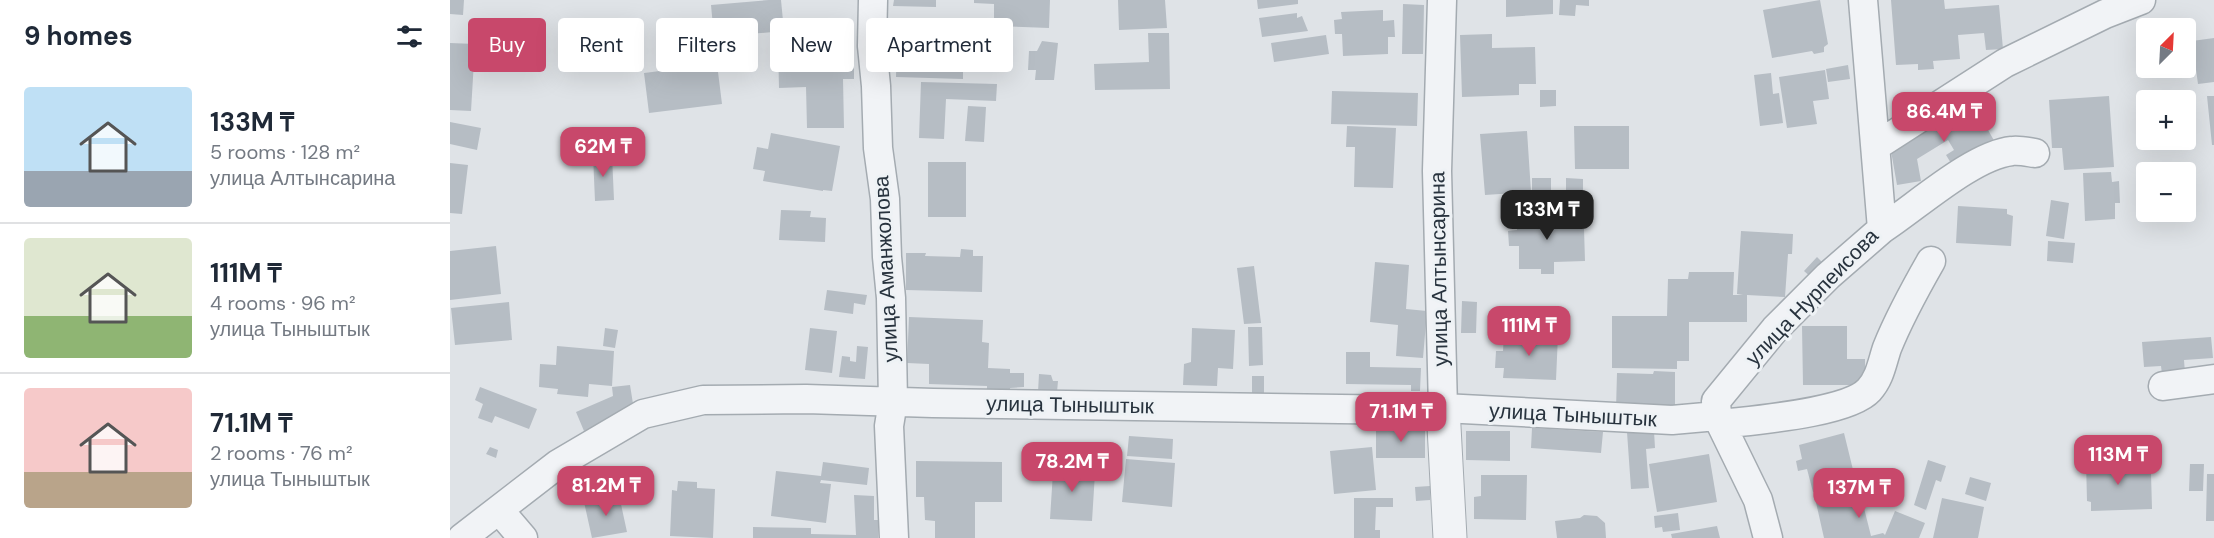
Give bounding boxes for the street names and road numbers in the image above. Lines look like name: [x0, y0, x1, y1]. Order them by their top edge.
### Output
street label: улица Алтынсарина: [1423, 171, 1455, 367]
street label: улица Аманжолова: [867, 175, 905, 363]
street label: улица Нурпеисова: [1739, 222, 1885, 372]
street label: улица Тыныштык: [986, 390, 1155, 420]
street label: улица Тыныштык: [1488, 397, 1658, 433]

